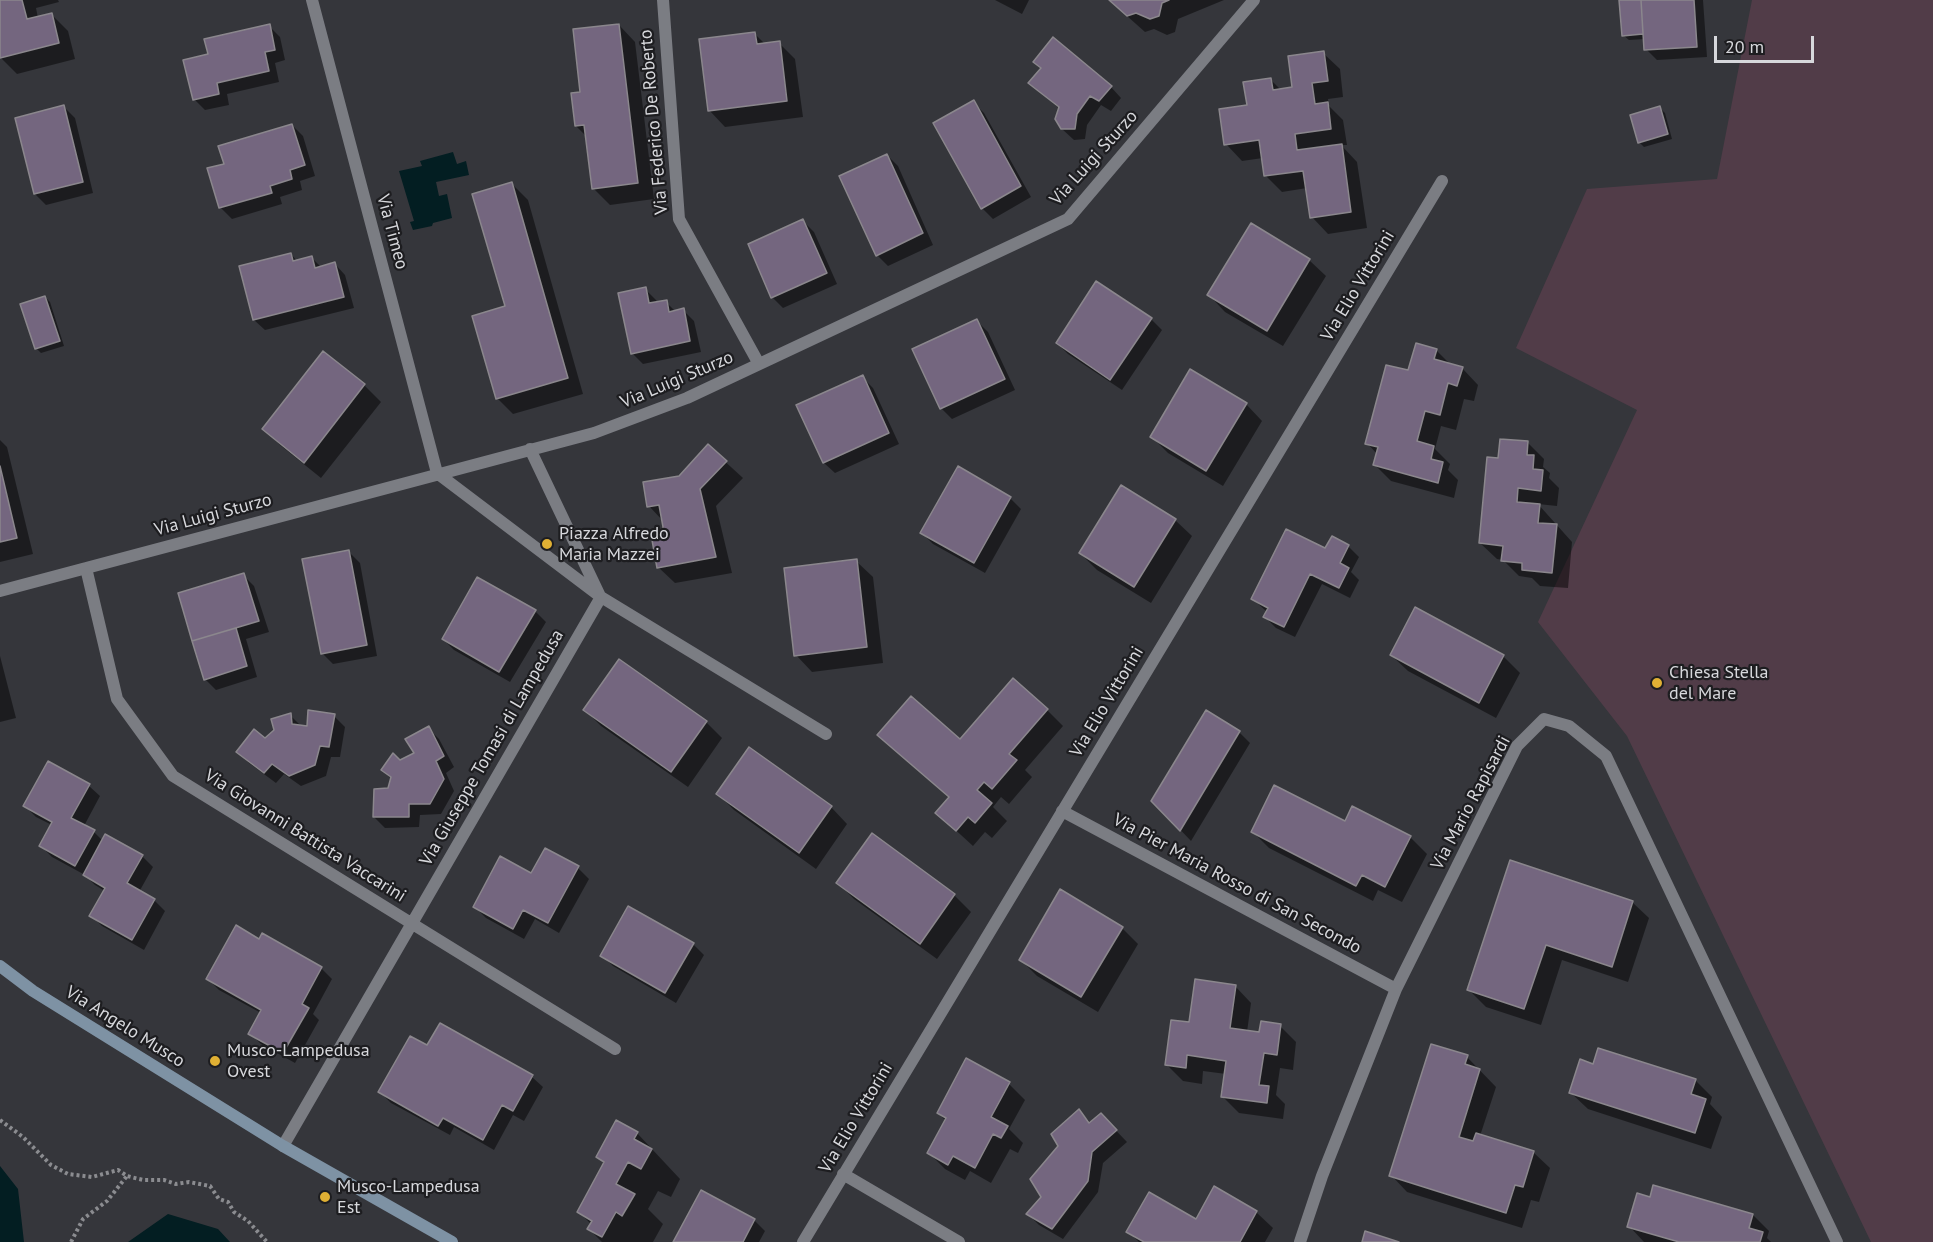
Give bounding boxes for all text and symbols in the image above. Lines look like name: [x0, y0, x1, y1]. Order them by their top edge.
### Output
scale bar: [1717, 24, 1818, 62]
street label: Via Federico De Roberto: [635, 29, 673, 215]
text: 20 m: [1725, 35, 1764, 58]
street label: Via Luigi Sturzo: [1046, 106, 1142, 210]
street label: Via Timeo: [372, 192, 412, 272]
street label: Via Elio Vittorini: [1316, 227, 1400, 345]
street label: Via Luigi Sturzo: [617, 347, 737, 413]
street label: Via Luigi Sturzo: [152, 489, 274, 541]
place label: Piazza Alfredo Maria Mazzei: [559, 523, 669, 566]
marker: Piazza Alfredo Maria Mazzei: [540, 537, 554, 551]
street label: Via Giuseppe Tomasi di Lampedusa: [415, 626, 569, 870]
street label: Via Elio Vittorini: [1065, 643, 1149, 761]
place label: Chiesa Stella del Mare: [1669, 662, 1768, 704]
marker: Chiesa Stella del Mare: [1650, 676, 1664, 690]
street label: Via Mario Rapisardi: [1427, 732, 1515, 874]
street label: Via Giovanni Battista Vaccarini: [200, 765, 410, 907]
street label: Via Pier Maria Rosso di San Secondo: [1109, 809, 1365, 959]
street label: Via Angelo Musco: [61, 982, 189, 1072]
place label: Musco-Lampedusa Ovest: [227, 1040, 370, 1082]
marker: Musco-Lampedusa Ovest: [208, 1054, 222, 1068]
street label: Via Elio Vittorini: [814, 1059, 898, 1177]
place label: Musco-Lampedusa Est: [337, 1176, 480, 1218]
marker: Musco-Lampedusa Est: [318, 1190, 332, 1204]

